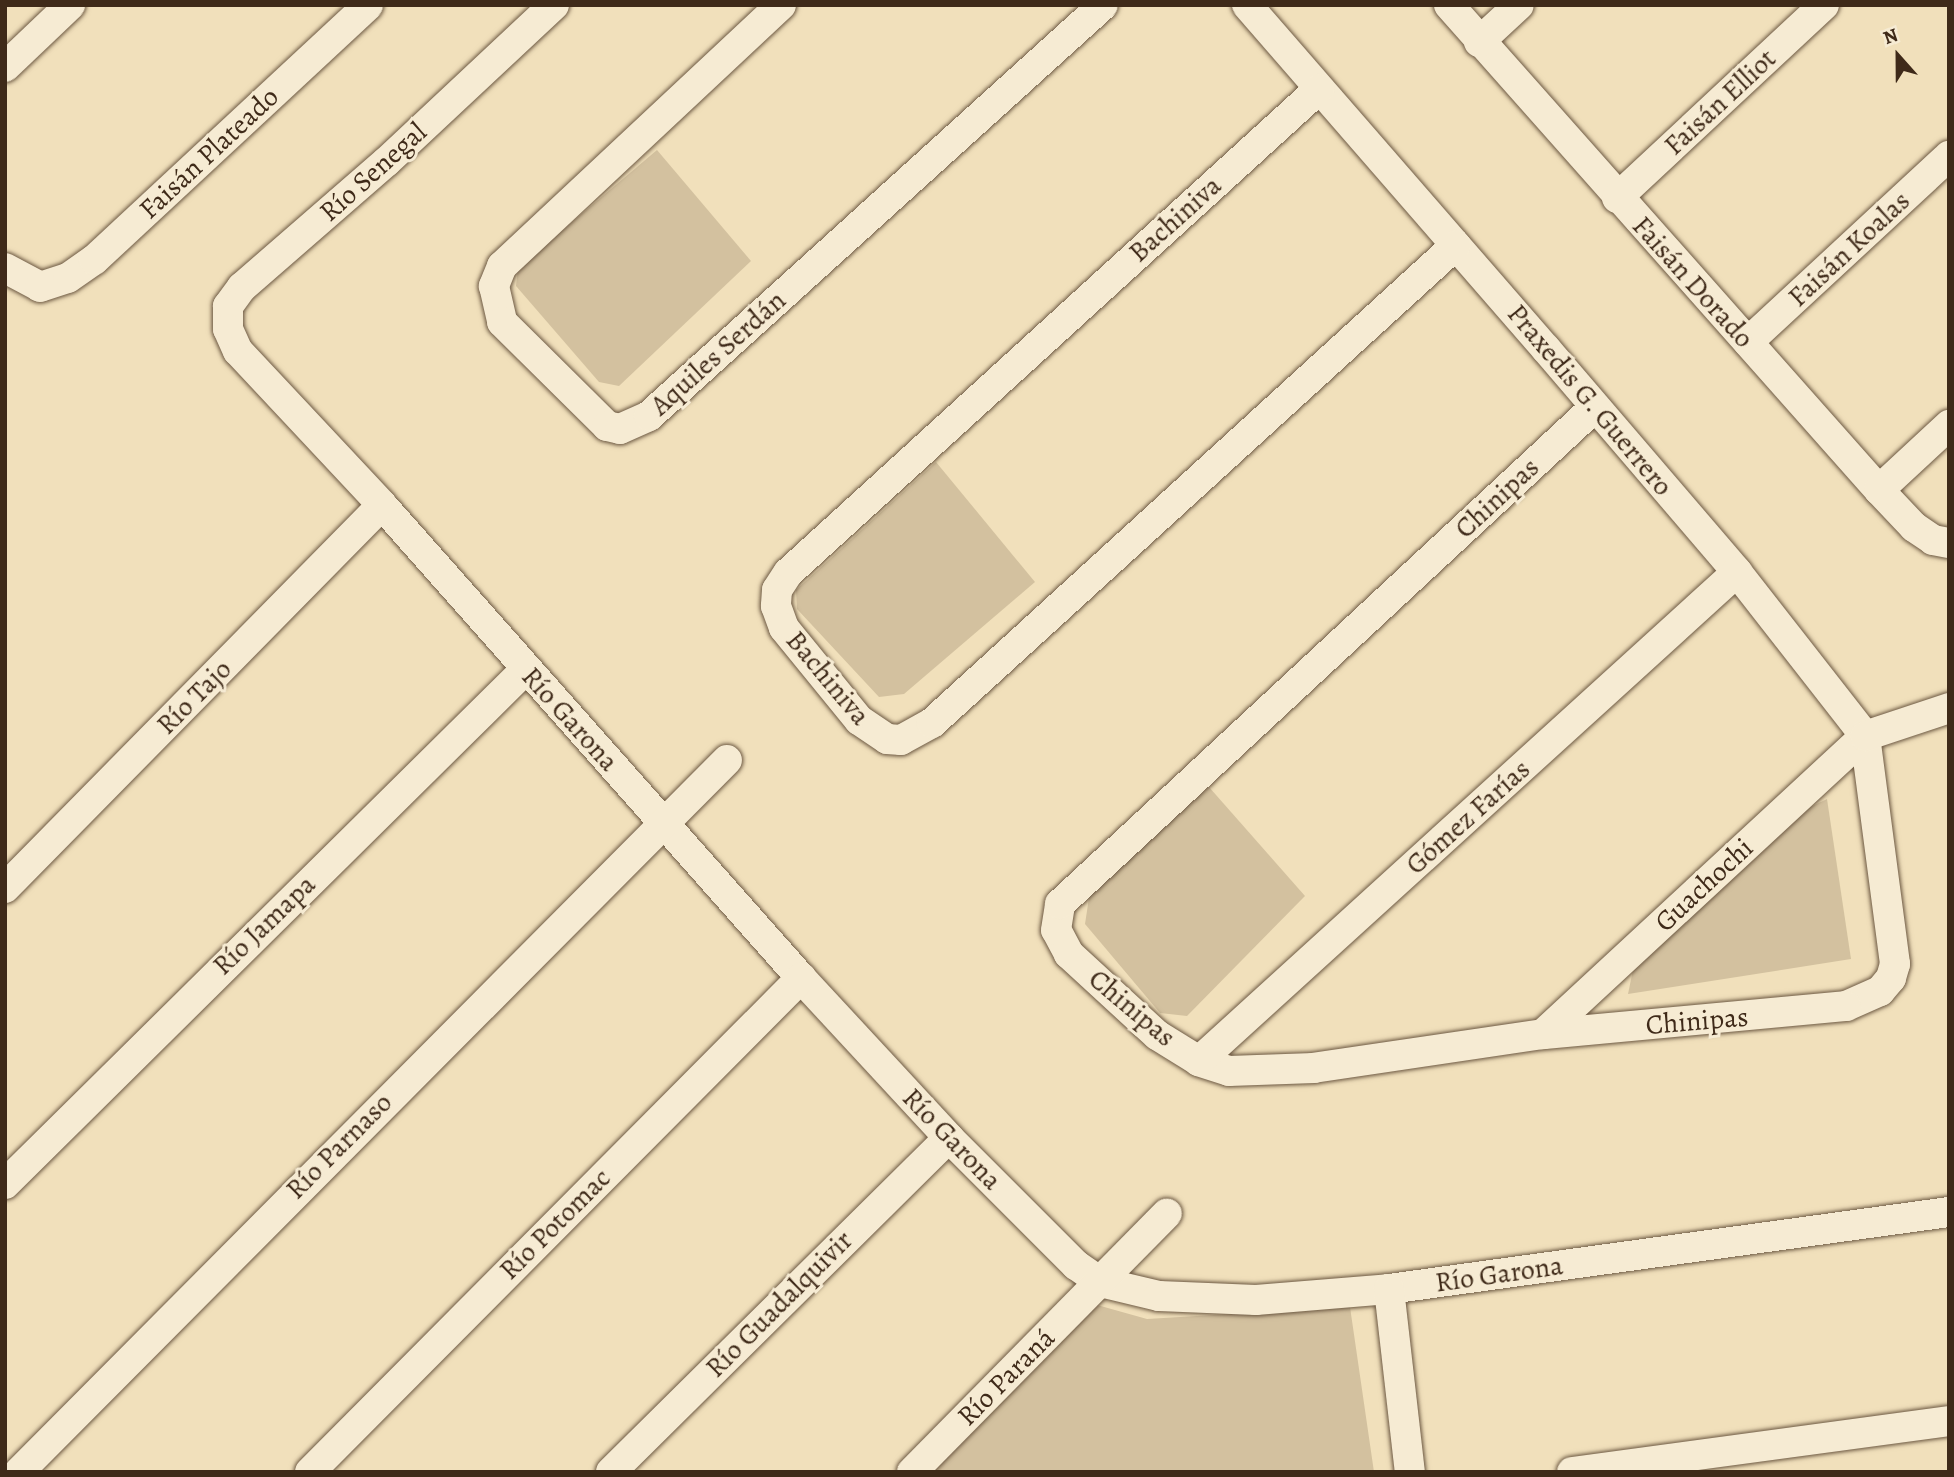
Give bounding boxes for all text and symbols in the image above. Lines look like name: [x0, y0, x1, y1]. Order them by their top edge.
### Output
north arrow: [1863, 21, 1933, 91]
text: N: [1879, 22, 1902, 51]
street label: Faisán Elliot: [1657, 42, 1783, 162]
street label: Faisán Plateado: [132, 80, 286, 226]
street label: Río Senegal: [313, 115, 433, 229]
street label: Bachiniva: [1122, 169, 1228, 269]
street label: Faisán Koalas: [1781, 184, 1917, 314]
street label: Faisán Dorado: [1625, 209, 1761, 355]
street label: Aquiles Serdán: [643, 284, 793, 422]
street label: Praxedis G. Guerrero: [1500, 297, 1680, 503]
street label: Chinipas: [1448, 451, 1546, 545]
street label: Bachiniva: [779, 624, 877, 732]
street label: Río Tajo: [150, 653, 238, 741]
street label: Río Garona: [515, 660, 625, 778]
street label: Gómez Farías: [1399, 753, 1537, 881]
street label: Guachochi: [1648, 831, 1760, 939]
street label: Río Jamapa: [206, 868, 322, 982]
street label: Chinipas: [1082, 962, 1182, 1054]
street label: Chinipas: [1644, 1000, 1750, 1042]
street label: Río Garona: [895, 1081, 1009, 1197]
street label: Río Parnaso: [279, 1086, 399, 1206]
street label: Río Potomac: [492, 1161, 618, 1287]
street label: Río Guadalquivir: [699, 1224, 859, 1384]
street label: Río Garona: [1433, 1248, 1565, 1300]
street label: Río Paraná: [950, 1321, 1062, 1433]

